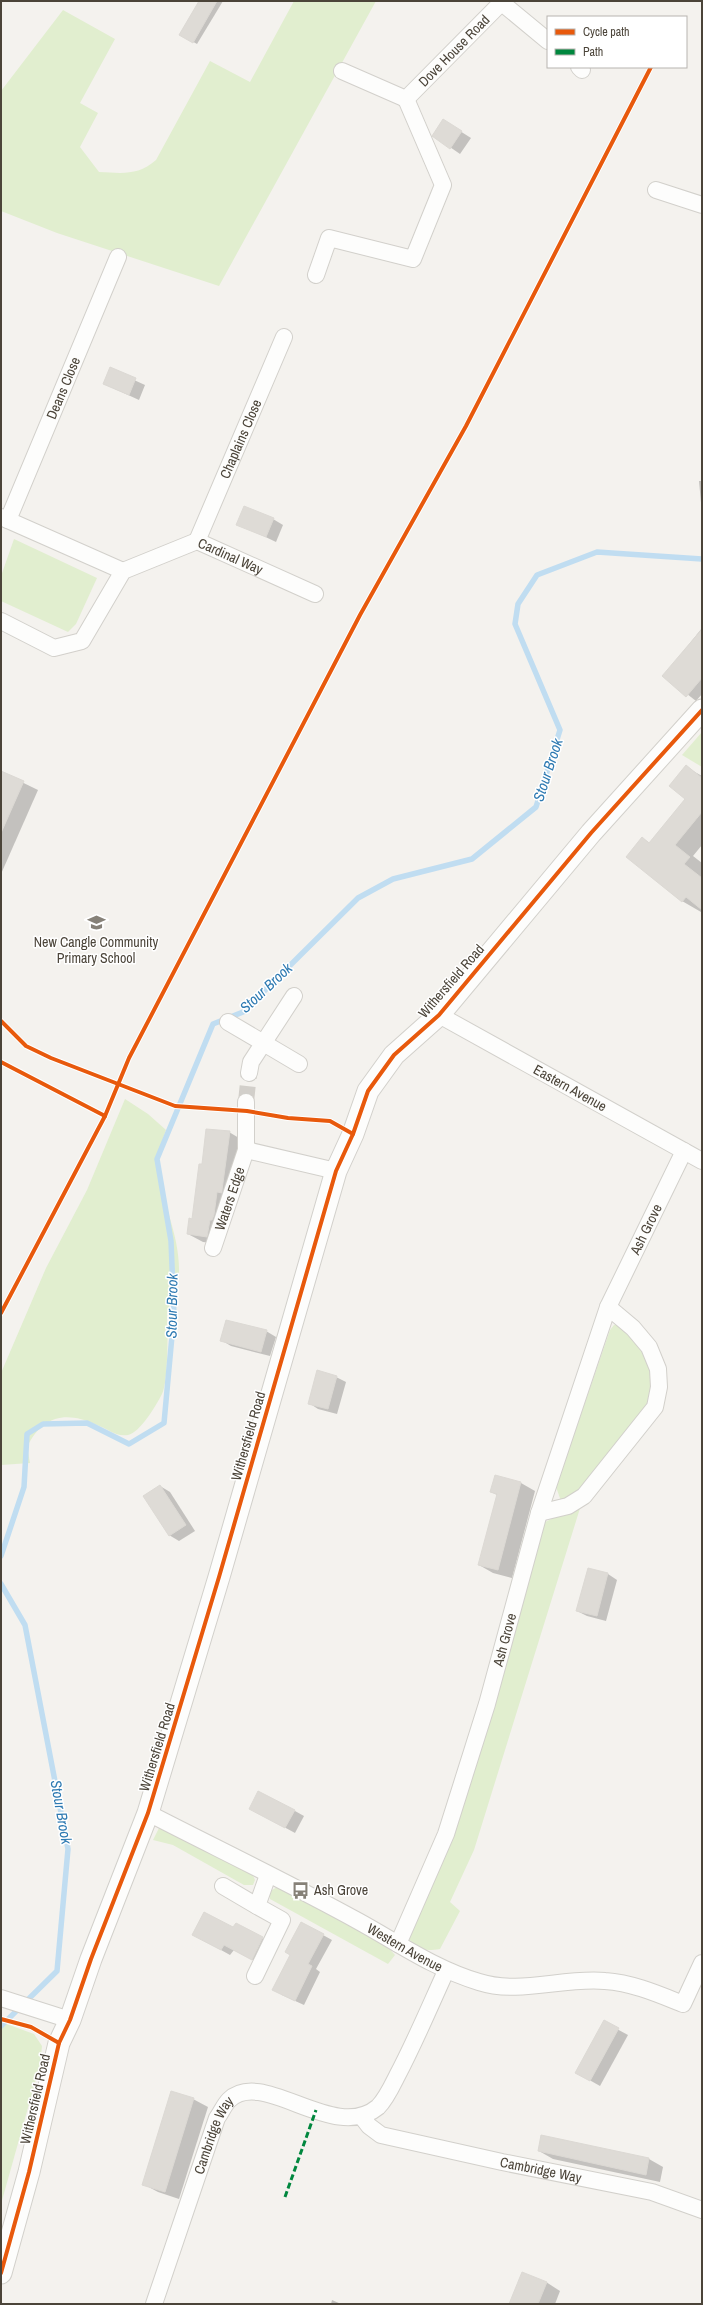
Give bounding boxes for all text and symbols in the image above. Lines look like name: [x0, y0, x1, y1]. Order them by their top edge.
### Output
street label: Dove House Road: [415, 11, 493, 90]
legend: [547, 16, 687, 68]
text: Cycle path: [583, 24, 630, 40]
text: Path: [583, 44, 603, 60]
street label: Deans Close: [42, 354, 84, 422]
street label: Chaplains Close: [216, 397, 265, 481]
street label: Cardinal Way: [195, 534, 266, 579]
water label: Stour Brook: [528, 735, 568, 804]
school or university icon: New Cangle Community Primary School: [86, 912, 106, 932]
place label: New Cangle Community Primary School: [34, 933, 158, 967]
street label: Withersfield Road: [414, 940, 488, 1022]
water label: Stour Brook: [235, 957, 297, 1017]
street label: Eastern Avenue: [530, 1060, 610, 1115]
street label: Waters Edge: [211, 1165, 249, 1233]
street label: Ash Grove: [625, 1201, 666, 1259]
water label: Stour Brook: [160, 1272, 183, 1339]
street label: Withersfield Road: [227, 1389, 269, 1483]
street label: Ash Grove: [488, 1611, 520, 1669]
street label: Withersfield Road: [135, 1700, 179, 1794]
water label: Stour Brook: [46, 1778, 78, 1847]
bus stop icon: Ash Grove: [291, 1880, 311, 1900]
place label: Ash Grove: [313, 1881, 368, 1899]
street label: Western Avenue: [364, 1919, 446, 1976]
street label: Withersfield Road: [16, 2052, 54, 2146]
street label: Cambridge Way: [190, 2092, 237, 2176]
street label: Cambridge Way: [499, 2153, 583, 2187]

